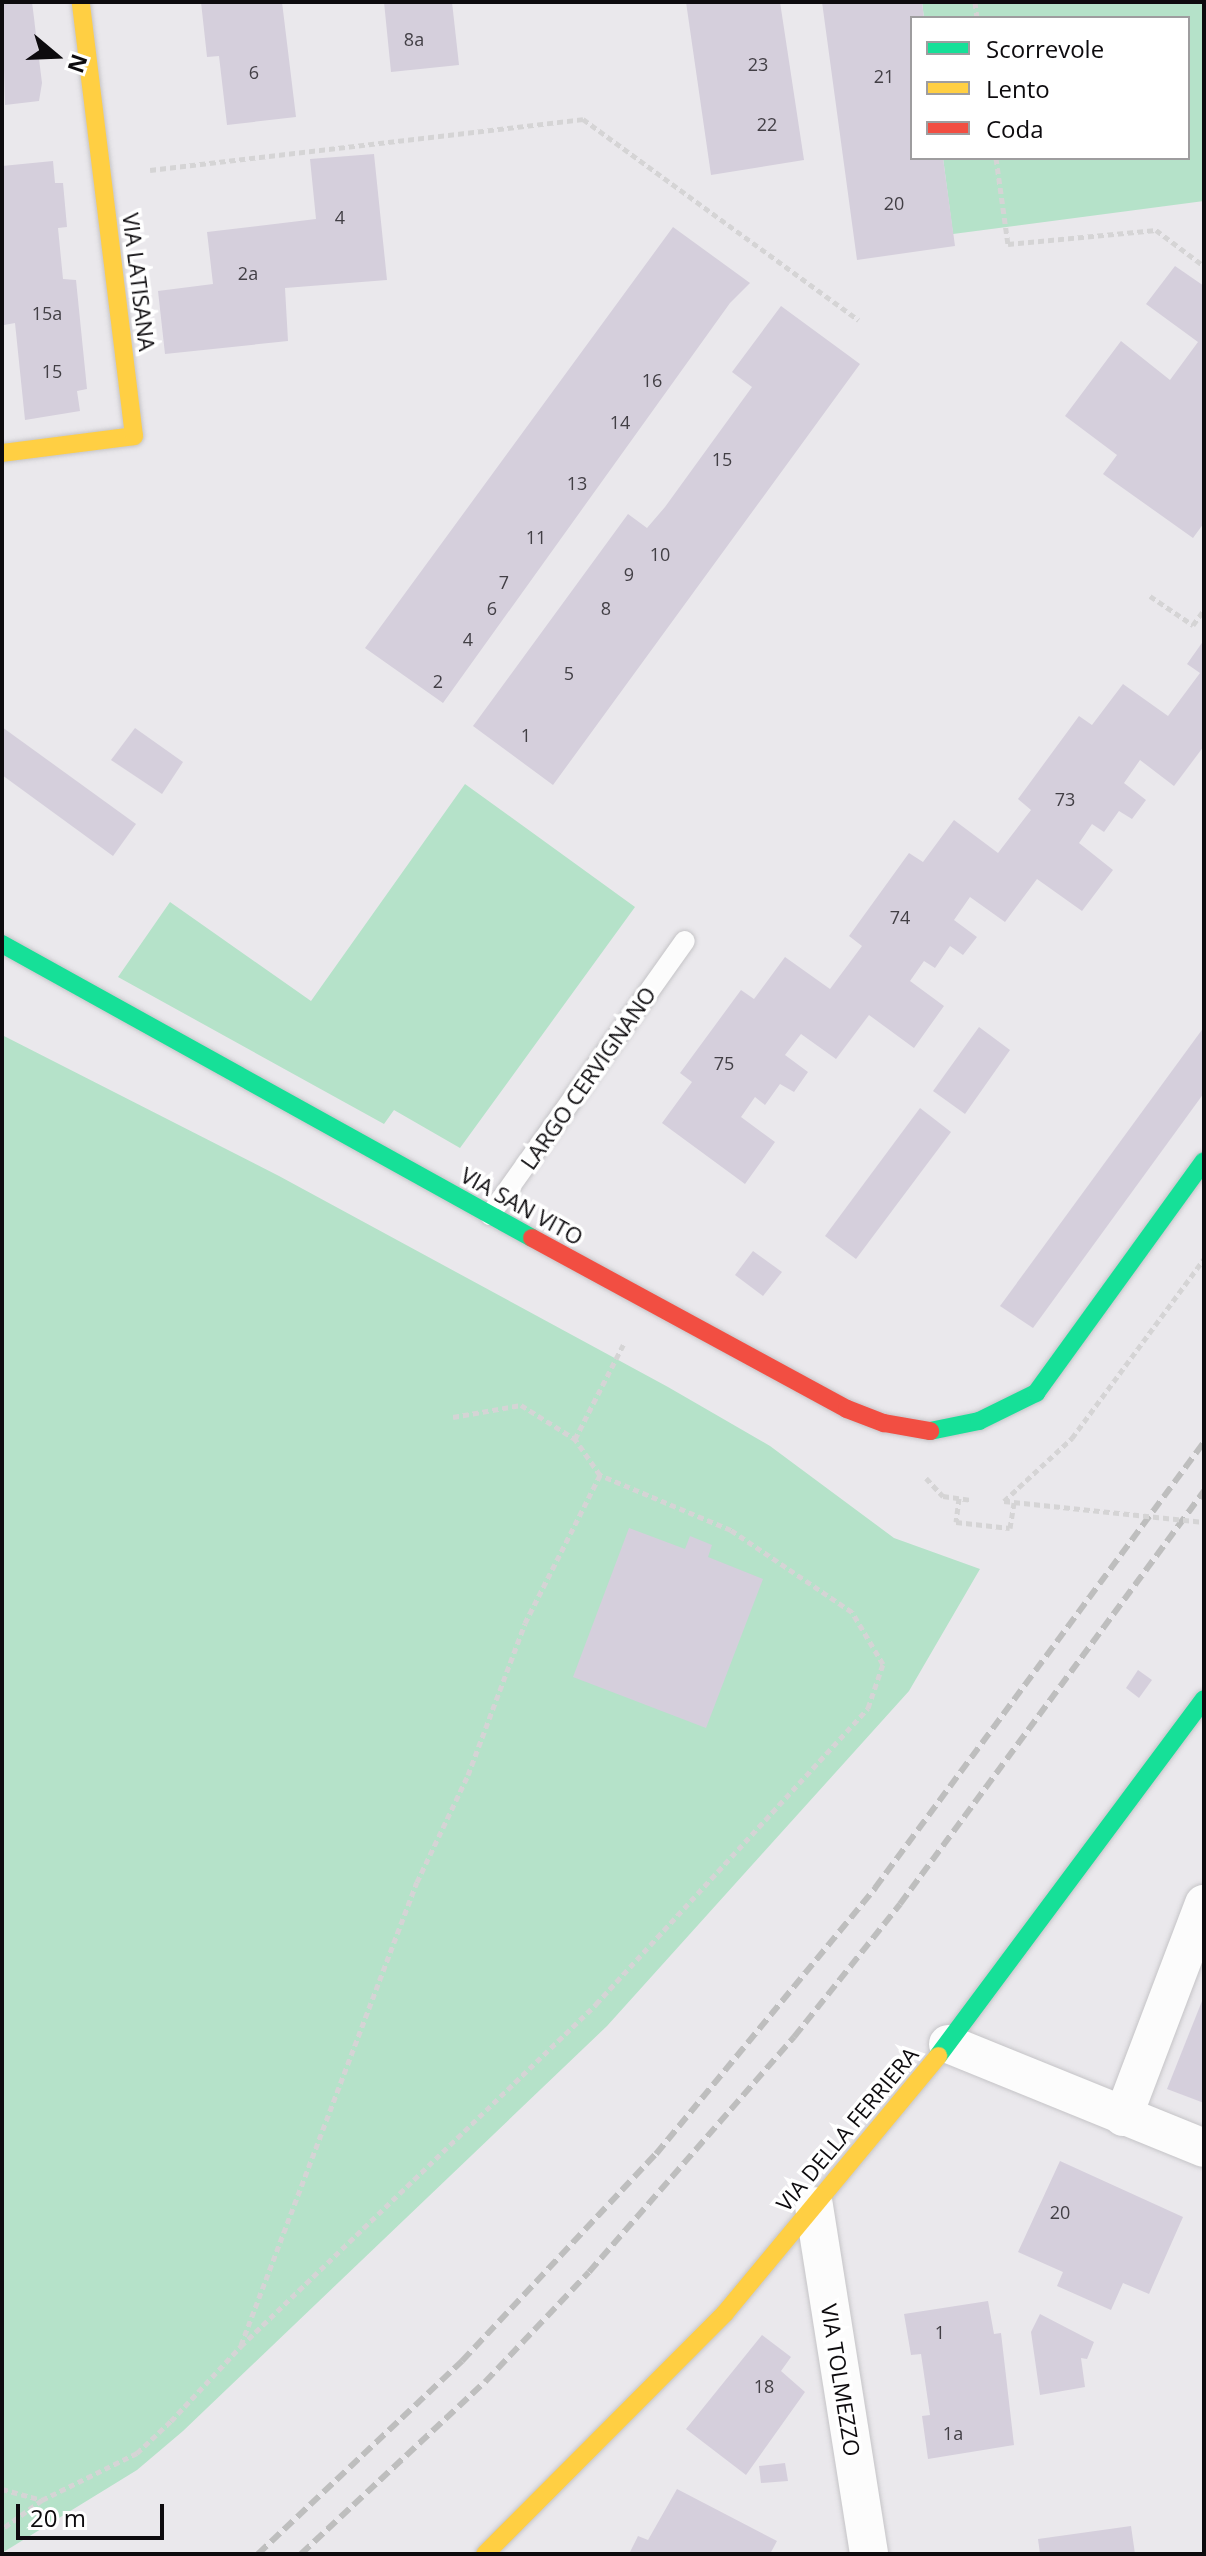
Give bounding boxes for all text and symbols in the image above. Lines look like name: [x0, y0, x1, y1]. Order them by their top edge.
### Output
north arrow: [16, 16, 96, 96]
legend: [910, 16, 1190, 160]
house number: 8a: [404, 28, 424, 50]
text: Scorrevole: [986, 32, 1104, 65]
text: N: [62, 50, 96, 77]
house number: 23: [748, 53, 768, 75]
house number: 6: [249, 61, 259, 83]
house number: 21: [874, 65, 894, 87]
text: Lento: [986, 72, 1050, 105]
text: Coda: [986, 112, 1044, 145]
house number: 22: [757, 113, 777, 135]
house number: 20: [884, 192, 904, 214]
house number: 4: [335, 206, 345, 228]
street label: VIA LATISANA: [117, 211, 161, 353]
house number: 2a: [238, 262, 258, 284]
house number: 15a: [32, 302, 62, 324]
house number: 15: [42, 360, 62, 382]
house number: 16: [642, 369, 662, 391]
house number: 14: [610, 411, 630, 433]
house number: 15: [712, 448, 732, 470]
house number: 13: [567, 472, 587, 494]
house number: 11: [526, 526, 546, 548]
house number: 10: [650, 543, 670, 565]
house number: 9: [624, 563, 634, 585]
house number: 7: [499, 571, 509, 593]
house number: 6: [487, 597, 497, 619]
house number: 8: [601, 597, 611, 619]
house number: 4: [463, 628, 473, 650]
house number: 5: [564, 662, 574, 684]
house number: 2: [433, 670, 443, 692]
house number: 1: [521, 724, 531, 746]
house number: 73: [1055, 788, 1075, 810]
house number: 74: [890, 906, 910, 928]
street label: LARGO CERVIGNANO: [515, 982, 661, 1174]
house number: 75: [714, 1052, 734, 1074]
street label: VIA SAN VITO: [456, 1162, 588, 1250]
street label: VIA DELLA FERRIERA: [771, 2042, 923, 2216]
house number: 20: [1050, 2201, 1070, 2223]
street label: VIA TOLMEZZO: [816, 2302, 866, 2458]
house number: 1: [935, 2321, 945, 2343]
house number: 18: [754, 2375, 774, 2397]
house number: 1a: [943, 2422, 963, 2444]
scale bar: [20, 2488, 168, 2538]
text: 20 m: [30, 2501, 86, 2534]

